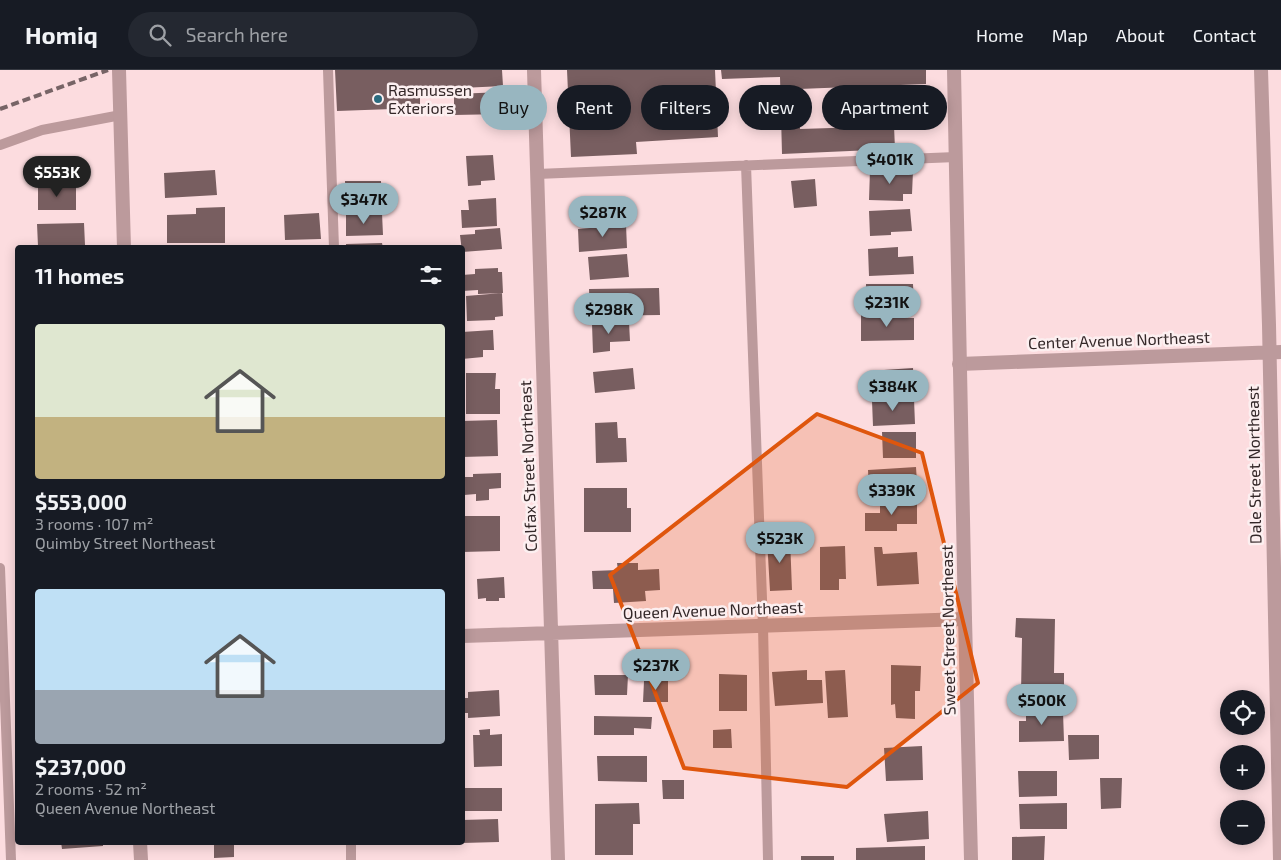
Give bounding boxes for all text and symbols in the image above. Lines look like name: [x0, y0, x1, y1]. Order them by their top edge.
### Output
search box: [128, 12, 478, 57]
text: Homiq: [25, 20, 98, 49]
icon: search: [146, 21, 174, 49]
text: Search here: [186, 23, 288, 46]
text: Home: [976, 24, 1024, 46]
text: Map: [1052, 24, 1088, 46]
text: About: [1116, 24, 1165, 46]
text: Contact: [1193, 24, 1256, 46]
place label: Rasmussen Exteriors: [388, 80, 472, 117]
chip: Buy: [480, 85, 547, 130]
chip: Rent: [557, 85, 631, 130]
chip: Filters: [641, 85, 729, 130]
chip: New: [739, 85, 812, 130]
chip: Apartment: [822, 85, 947, 130]
marker: Rasmussen Exteriors: [372, 93, 384, 105]
pin: $401K: [855, 142, 925, 185]
text: $401K: [867, 149, 913, 168]
pin: $553K: [22, 156, 92, 198]
text: $553K: [34, 162, 80, 181]
pin: $347K: [329, 182, 399, 225]
text: $347K: [340, 189, 388, 208]
pin: $287K: [568, 196, 638, 238]
text: $287K: [579, 202, 627, 221]
icon: filters: [417, 261, 445, 289]
text: 11 homes: [35, 263, 124, 288]
pin: $231K: [852, 286, 922, 328]
pin: $298K: [574, 292, 644, 335]
text: $231K: [865, 292, 909, 311]
text: $298K: [585, 299, 633, 318]
street label: Center Avenue Northeast: [1028, 327, 1210, 352]
icon: home: [195, 356, 285, 446]
pin: $384K: [858, 370, 928, 412]
text: $384K: [869, 376, 917, 395]
street label: Colfax Street Northeast: [515, 380, 540, 552]
street label: Dale Street Northeast: [1243, 386, 1264, 544]
pin: $339K: [857, 474, 927, 516]
text: $339K: [868, 480, 916, 499]
text: $553,000: [35, 489, 127, 514]
text: 3 rooms · 107 m²: [35, 514, 153, 533]
pin: $523K: [745, 522, 815, 564]
text: $523K: [757, 528, 803, 547]
text: Quimby Street Northeast: [35, 533, 215, 552]
street label: Sweet Street Northeast: [937, 545, 958, 716]
street label: Queen Avenue Northeast: [622, 597, 804, 623]
icon: home: [195, 621, 285, 711]
pin: $237K: [621, 648, 691, 691]
text: $237K: [633, 655, 679, 674]
pin: $500K: [1007, 684, 1077, 726]
text: $500K: [1018, 690, 1066, 709]
map controls: [1220, 690, 1265, 845]
button: locate: [1220, 690, 1265, 735]
button: +: [1220, 745, 1265, 790]
text: $237,000: [35, 754, 126, 779]
text: 2 rooms · 52 m²: [35, 779, 147, 798]
text: Queen Avenue Northeast: [35, 798, 215, 817]
button: −: [1220, 800, 1265, 845]

